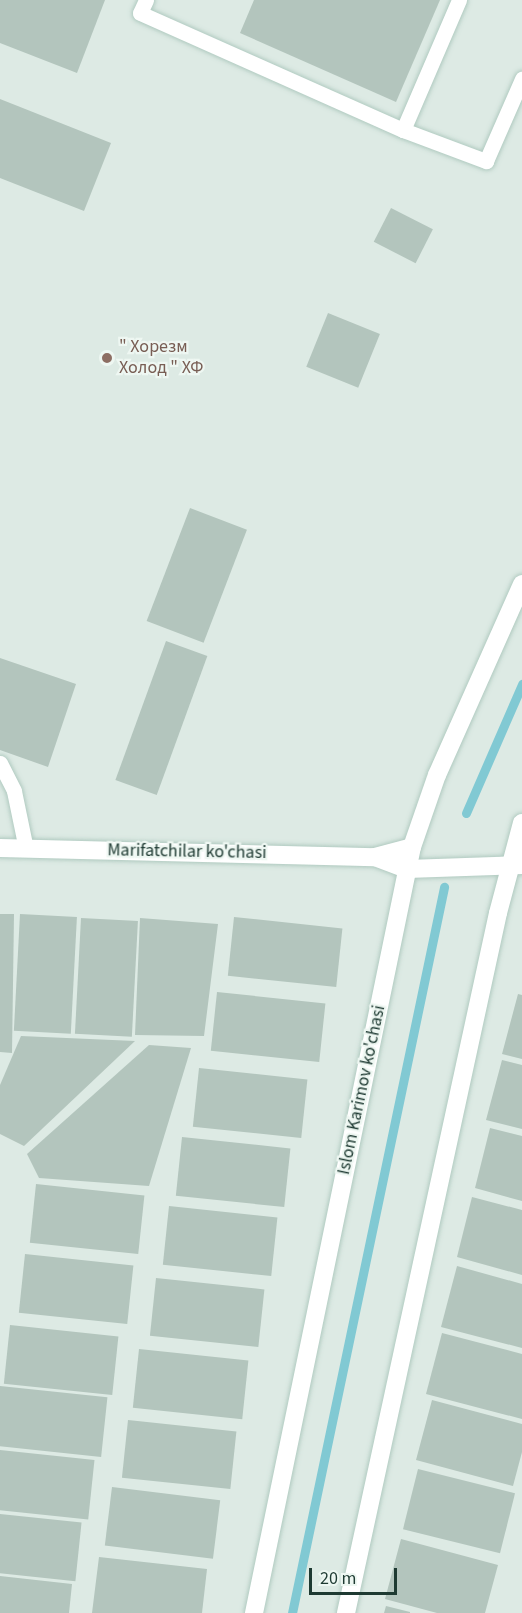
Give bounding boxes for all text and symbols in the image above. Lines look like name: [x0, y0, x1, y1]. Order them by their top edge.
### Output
place label: " Хорезм Холод " ХФ: [119, 337, 203, 380]
marker: " Хорезм Холод " ХФ: [100, 351, 114, 365]
street label: Marifatchilar ko'chasi: [107, 840, 267, 864]
street label: Islom Karimov ko'chasi: [333, 1003, 391, 1177]
scale bar: [312, 1556, 400, 1594]
text: 20 m: [320, 1566, 356, 1591]

